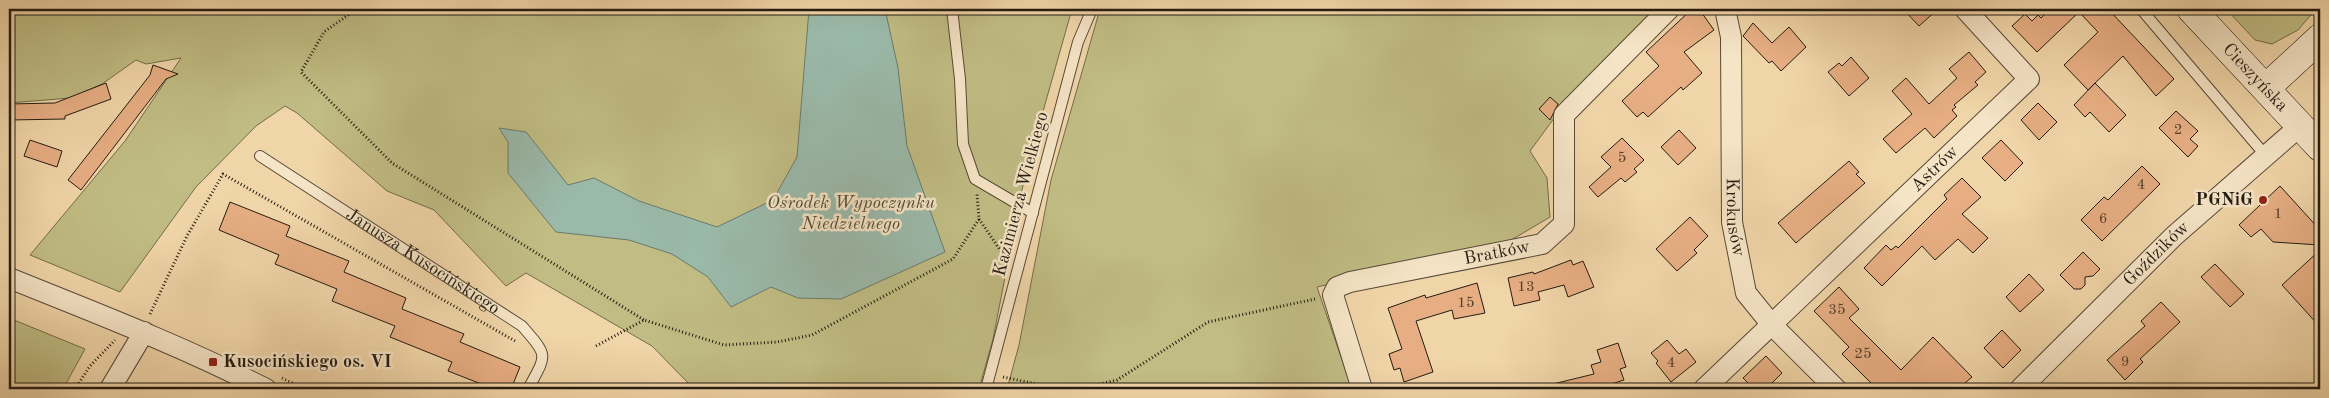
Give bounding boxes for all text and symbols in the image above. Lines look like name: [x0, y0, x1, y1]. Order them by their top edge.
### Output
street label: Cieszyńska: [2219, 40, 2291, 115]
street label: Kazimierza Wielkiego: [990, 110, 1052, 278]
house number: 2: [2174, 123, 2182, 138]
street label: Astrów: [1908, 142, 1962, 195]
house number: 5: [1618, 151, 1626, 166]
street label: Krokusów: [1723, 178, 1748, 258]
house number: 4: [2137, 178, 2145, 193]
place label: PGNiG: [2195, 191, 2253, 209]
park label: Ośrodek Wypoczynku Niedzielnego: [767, 194, 935, 233]
marker: PGNiG: [2257, 194, 2269, 206]
street label: Janusza Kusocińskiego: [343, 205, 503, 318]
house number: 1: [2274, 207, 2282, 222]
house number: 6: [2099, 212, 2107, 227]
street label: Goździków: [2120, 218, 2193, 290]
street label: Bratków: [1462, 238, 1532, 268]
house number: 13: [1517, 280, 1535, 295]
house number: 15: [1457, 296, 1475, 311]
house number: 35: [1828, 303, 1846, 318]
house number: 25: [1854, 347, 1872, 362]
place label: Kusocińskiego os. VI: [223, 353, 392, 371]
house number: 9: [2121, 355, 2129, 370]
marker: Kusocińskiego os. VI: [207, 356, 219, 368]
house number: 4: [1667, 356, 1675, 371]

